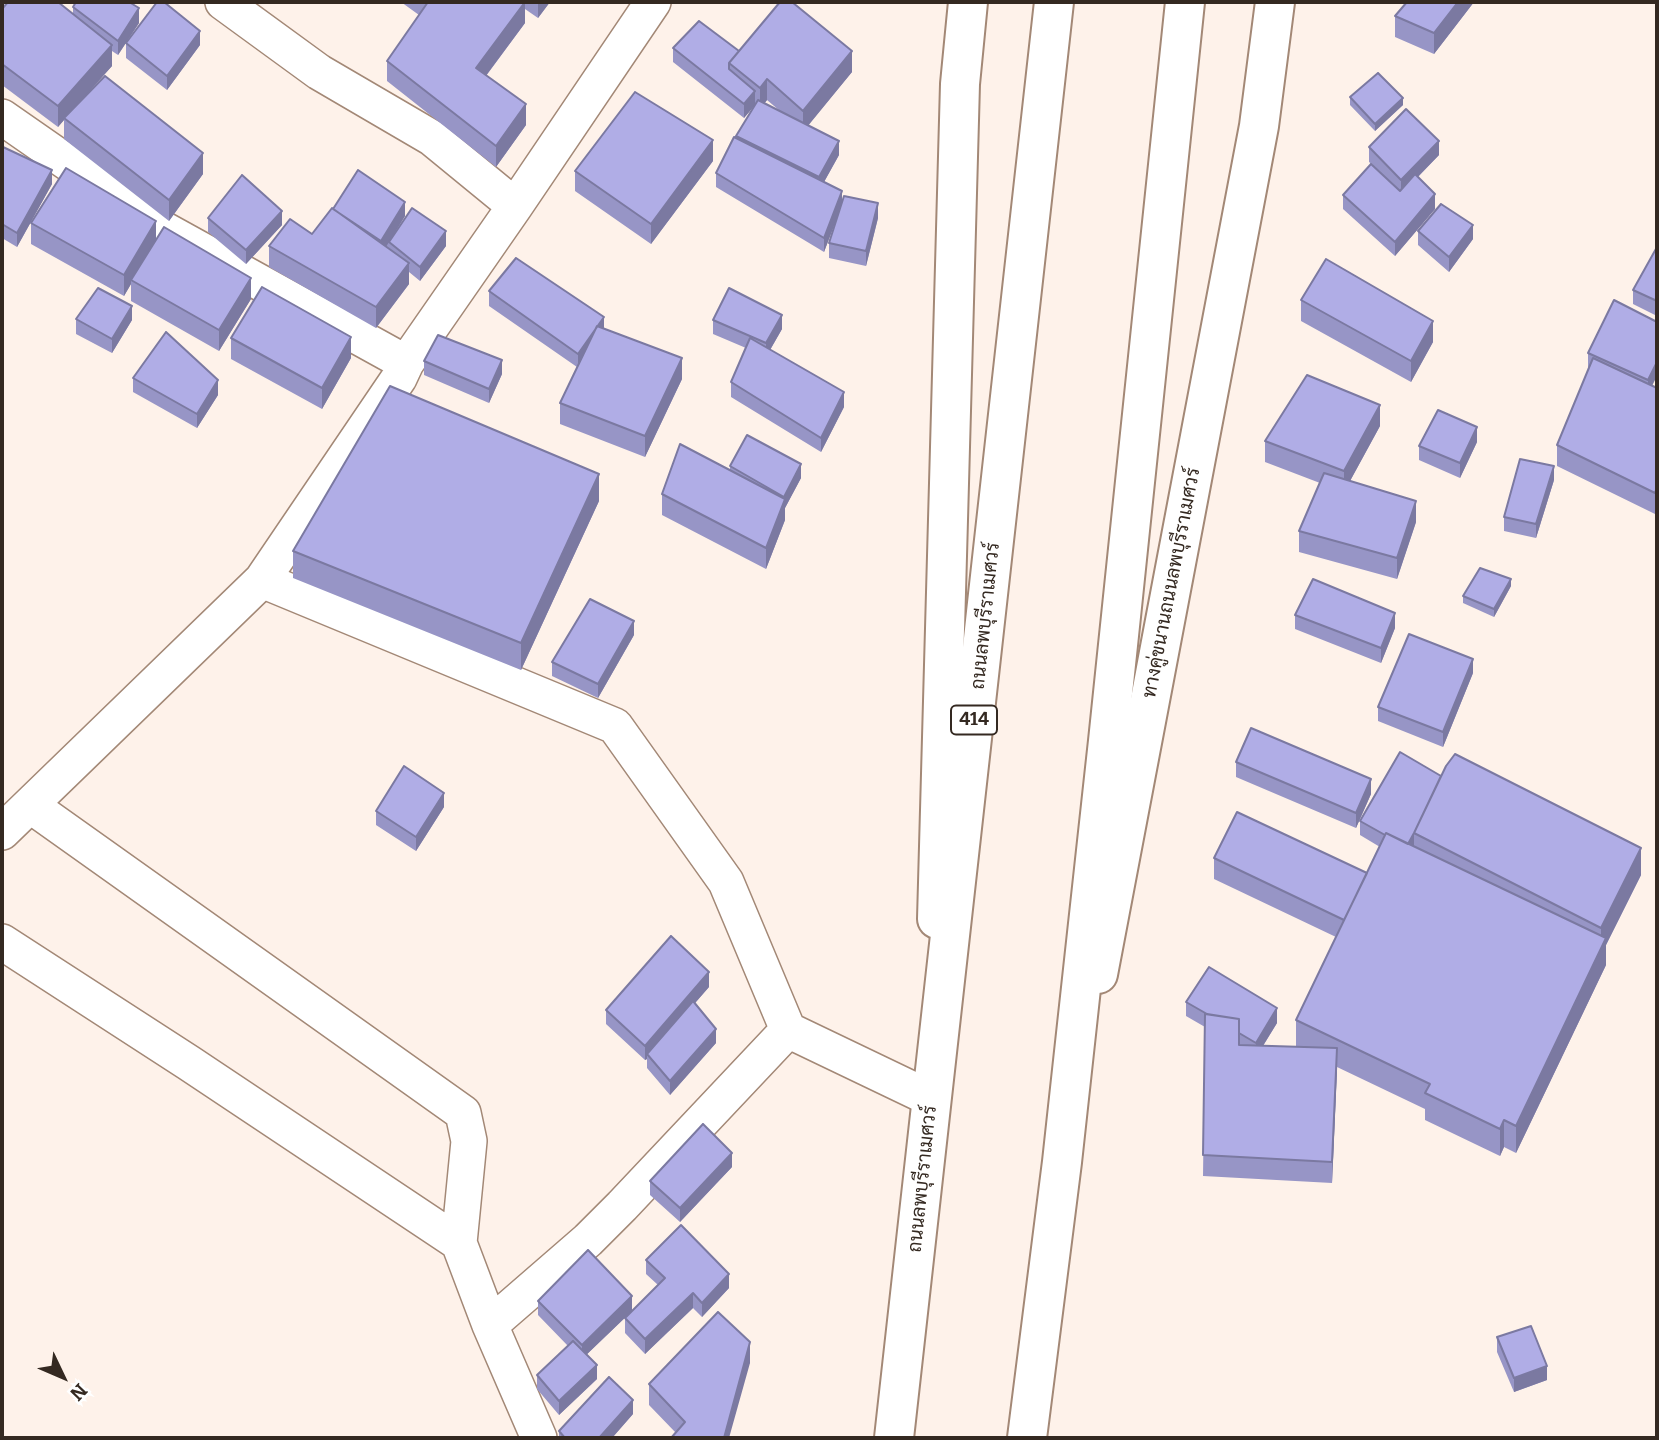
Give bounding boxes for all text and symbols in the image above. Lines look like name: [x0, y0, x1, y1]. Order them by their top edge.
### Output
street label: ทางคู่ขนานถนนลพบุรีราเมศวร์: [1138, 466, 1206, 700]
street label: ถนนลพบุรีราเมศวร์: [967, 541, 1005, 691]
road number: 414: [951, 706, 997, 734]
street label: ถนนลพบุรีราเมศวร์: [904, 1104, 942, 1254]
north arrow: [28, 1342, 98, 1412]
text: N: [65, 1379, 92, 1405]

